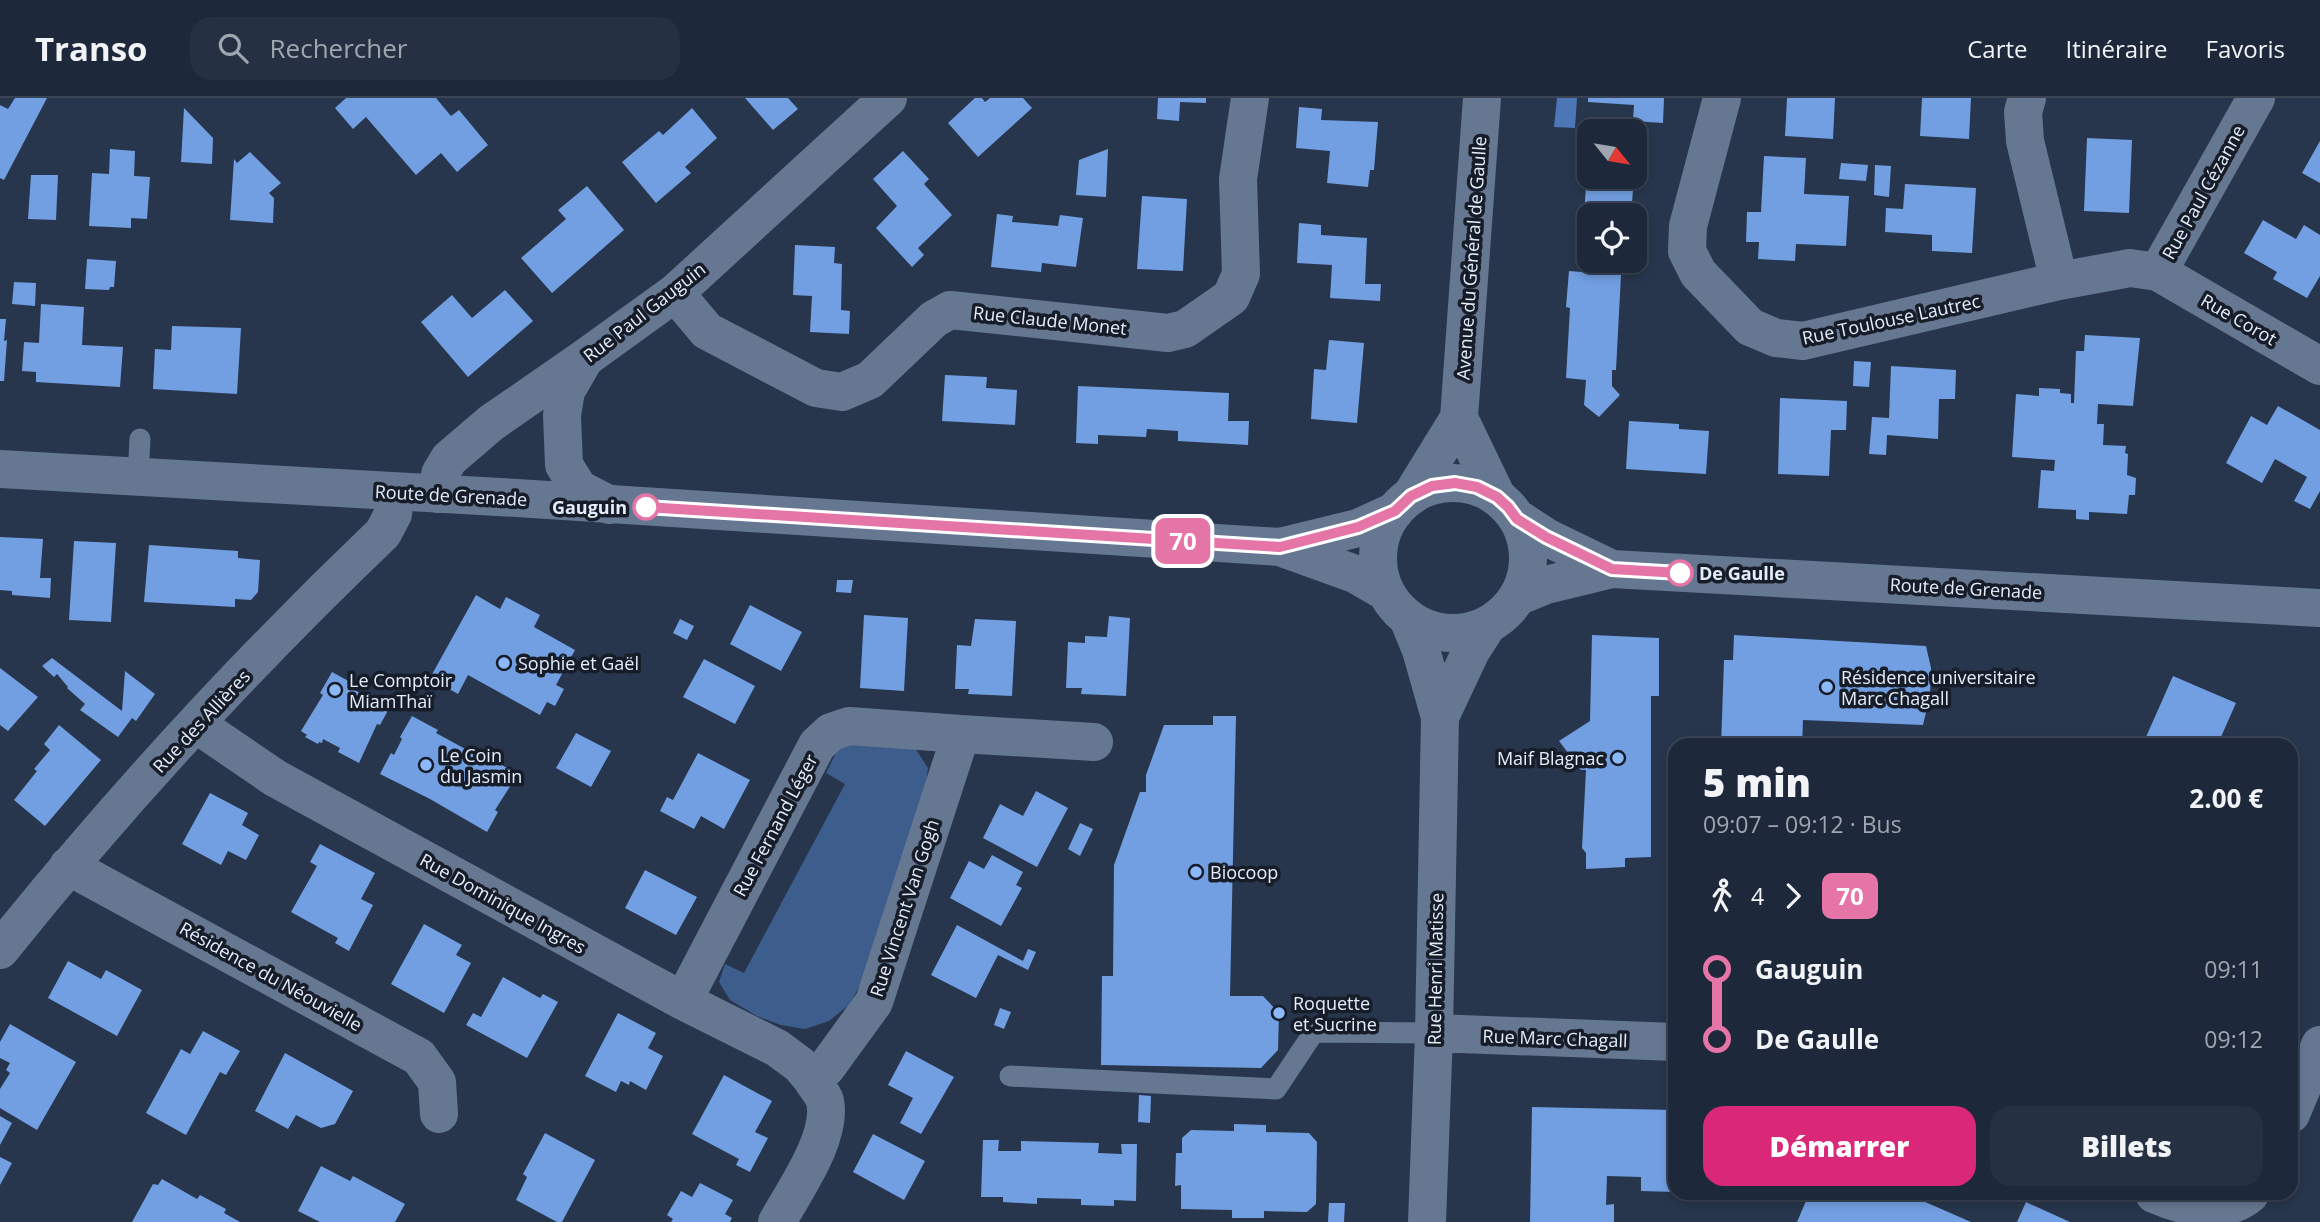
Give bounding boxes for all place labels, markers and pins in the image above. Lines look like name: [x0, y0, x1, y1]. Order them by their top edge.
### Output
marker: Gauguin: [633, 494, 659, 520]
place label: Gauguin: [552, 495, 627, 519]
marker: De Gaulle: [1667, 560, 1693, 586]
place label: De Gaulle: [1699, 561, 1785, 585]
place label: Sophie et Gaël: [518, 651, 639, 675]
marker: Sophie et Gaël: [496, 655, 512, 671]
place label: Résidence universitaire Marc Chagall: [1841, 665, 2036, 710]
place label: Le Comptoir MiamThaï: [349, 668, 453, 713]
marker: Résidence universitaire Marc Chagall: [1819, 679, 1835, 695]
marker: Le Comptoir MiamThaï: [327, 682, 343, 698]
place label: Le Coin du Jasmin: [440, 743, 522, 788]
place label: Maif Blagnac: [1497, 746, 1604, 770]
marker: Maif Blagnac: [1610, 750, 1626, 766]
marker: Le Coin du Jasmin: [418, 757, 434, 773]
place label: Biocoop: [1210, 860, 1278, 884]
marker: Biocoop: [1188, 864, 1204, 880]
place label: Roquette et Sucrine: [1293, 991, 1377, 1036]
marker: Roquette et Sucrine: [1271, 1005, 1287, 1021]

